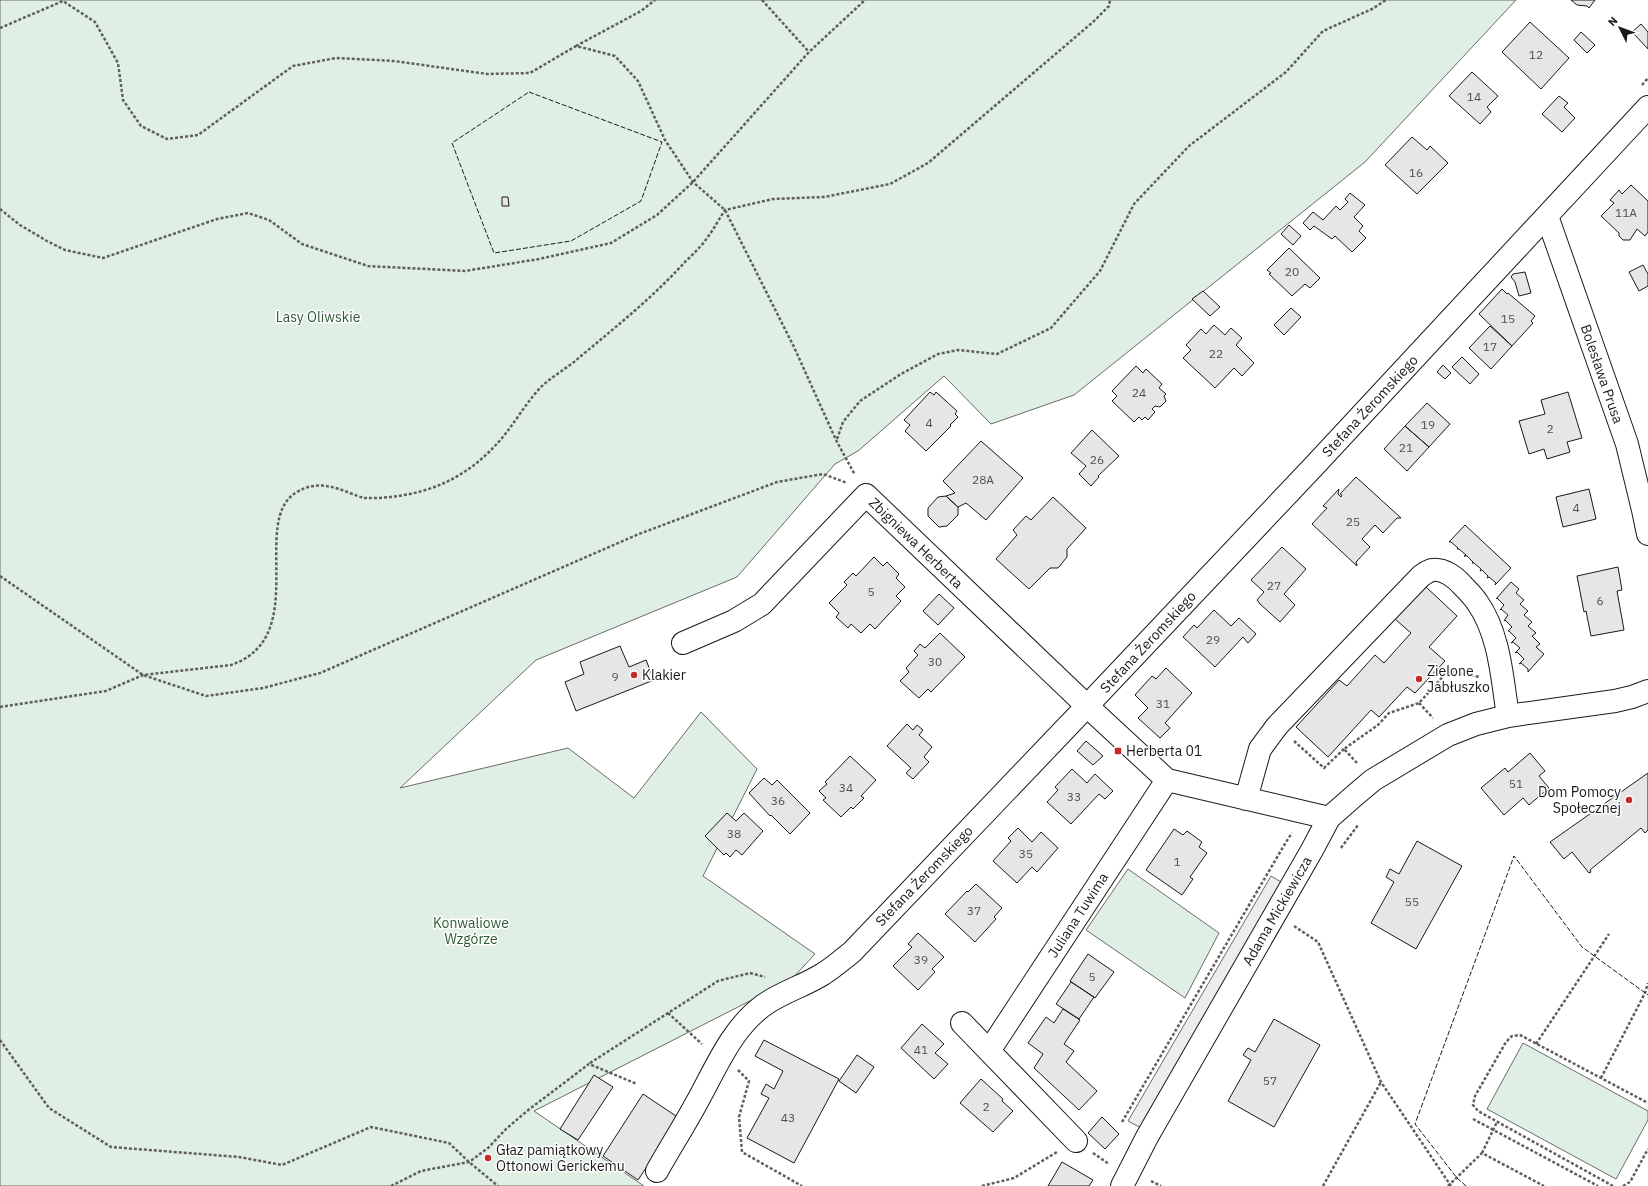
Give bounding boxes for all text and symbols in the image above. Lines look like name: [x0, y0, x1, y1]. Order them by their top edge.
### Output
north arrow: [1600, 8, 1640, 48]
text: N: [1605, 14, 1620, 29]
house number: 12: [1529, 47, 1543, 62]
house number: 14: [1467, 89, 1481, 104]
house number: 16: [1409, 165, 1423, 180]
house number: 11A: [1615, 205, 1637, 220]
house number: 20: [1285, 264, 1299, 279]
park label: Lasy Oliwskie: [276, 308, 361, 326]
house number: 15: [1501, 311, 1515, 326]
street label: Bolesława Prusa: [1577, 322, 1628, 426]
house number: 17: [1483, 339, 1497, 354]
house number: 22: [1209, 346, 1223, 361]
street label: Stefana Żeromskiego: [1318, 351, 1422, 461]
house number: 24: [1132, 385, 1146, 400]
house number: 4: [925, 415, 933, 430]
house number: 19: [1421, 417, 1435, 432]
house number: 2: [1546, 421, 1554, 436]
house number: 21: [1399, 440, 1413, 455]
house number: 26: [1090, 452, 1104, 467]
house number: 28A: [972, 472, 994, 487]
street label: Zbigniewa Herberta: [865, 494, 967, 593]
house number: 4: [1572, 500, 1580, 515]
house number: 25: [1346, 514, 1360, 529]
house number: 27: [1267, 578, 1281, 593]
house number: 5: [867, 584, 875, 599]
street label: Stefana Żeromskiego: [1096, 587, 1200, 697]
house number: 6: [1596, 593, 1604, 608]
house number: 29: [1206, 632, 1220, 647]
house number: 30: [928, 654, 942, 669]
place label: Zielone Jabłuszko: [1427, 662, 1490, 696]
place label: Klakier: [642, 666, 686, 684]
house number: 9: [611, 669, 619, 684]
marker: Klakier: [629, 670, 639, 680]
marker: Zielone Jabłuszko: [1414, 674, 1424, 684]
house number: 31: [1156, 696, 1170, 711]
place label: Herberta 01: [1126, 742, 1202, 760]
marker: Herberta 01: [1113, 746, 1123, 756]
house number: 51: [1509, 776, 1523, 791]
house number: 34: [839, 780, 853, 795]
place label: Dom Pomocy Społecznej: [1538, 783, 1621, 817]
house number: 33: [1067, 789, 1081, 804]
house number: 36: [771, 793, 785, 808]
marker: Dom Pomocy Społecznej: [1624, 795, 1634, 805]
street label: Stefana Żeromskiego: [871, 822, 977, 930]
house number: 38: [727, 826, 741, 841]
house number: 35: [1019, 846, 1033, 861]
street label: Adama Mickiewicza: [1238, 853, 1316, 969]
house number: 1: [1173, 854, 1181, 869]
street label: Juliana Tuwima: [1044, 869, 1112, 961]
house number: 55: [1405, 894, 1419, 909]
house number: 37: [967, 903, 981, 918]
park label: Konwaliowe Wzgórze: [433, 914, 509, 948]
house number: 39: [914, 952, 928, 967]
house number: 5: [1088, 969, 1096, 984]
house number: 41: [914, 1042, 928, 1057]
house number: 57: [1263, 1073, 1277, 1088]
house number: 2: [982, 1099, 990, 1114]
house number: 43: [781, 1110, 795, 1125]
place label: Głaz pamiątkowy Ottonowi Gerickemu: [496, 1141, 625, 1175]
marker: Głaz pamiątkowy Ottonowi Gerickemu: [483, 1153, 493, 1163]

